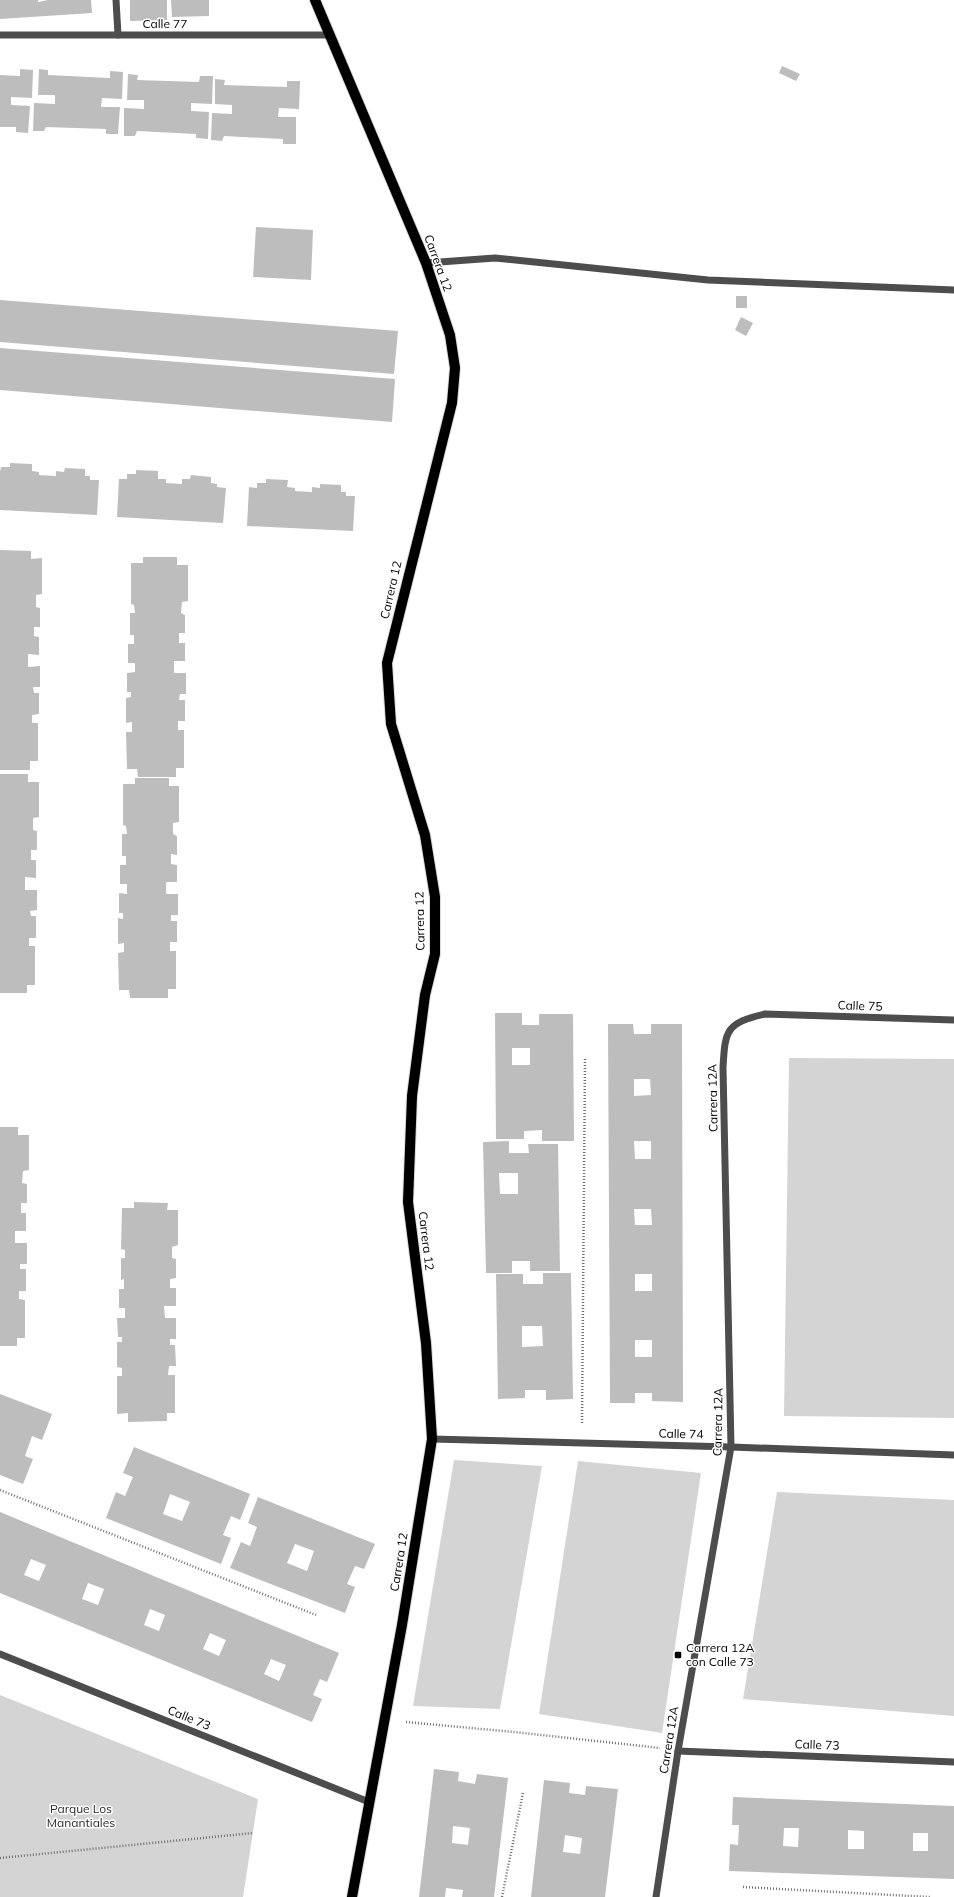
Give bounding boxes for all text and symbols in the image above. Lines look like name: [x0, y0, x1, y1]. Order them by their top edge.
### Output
street label: Calle 77: [143, 16, 187, 31]
street label: Carrera 12: [421, 232, 456, 293]
street label: Carrera 12: [377, 559, 405, 621]
street label: Carrera 12: [411, 891, 428, 951]
street label: Calle 75: [837, 997, 883, 1014]
street label: Carrera 12A: [704, 1064, 721, 1132]
street label: Carrera 12: [415, 1211, 438, 1271]
street label: Carrera 12A: [709, 1388, 726, 1456]
street label: Calle 74: [658, 1426, 704, 1441]
street label: Carrera 12: [386, 1531, 411, 1592]
place label: Carrera 12A con Calle 73: [686, 1640, 754, 1669]
marker: Carrera 12A con Calle 73: [673, 1650, 683, 1660]
street label: Calle 73: [166, 1702, 213, 1733]
street label: Carrera 12A: [656, 1705, 681, 1775]
street label: Calle 73: [794, 1736, 840, 1753]
park label: Parque Los Manantiales: [47, 1801, 115, 1830]

